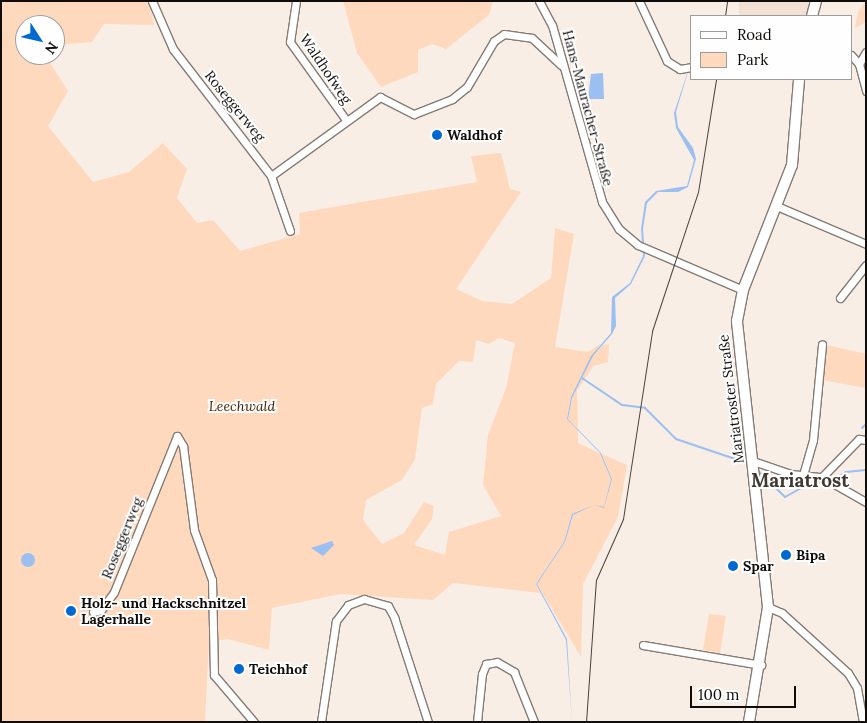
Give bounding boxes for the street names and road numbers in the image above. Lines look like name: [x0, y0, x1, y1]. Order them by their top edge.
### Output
street label: Hans-Mauracher-Straße: [559, 28, 617, 188]
street label: Waldhofweg: [296, 31, 356, 107]
street label: Roseggerweg: [201, 67, 269, 145]
street label: Mariatroster Straße: [715, 334, 747, 464]
street label: Roseggerweg: [98, 495, 146, 581]

